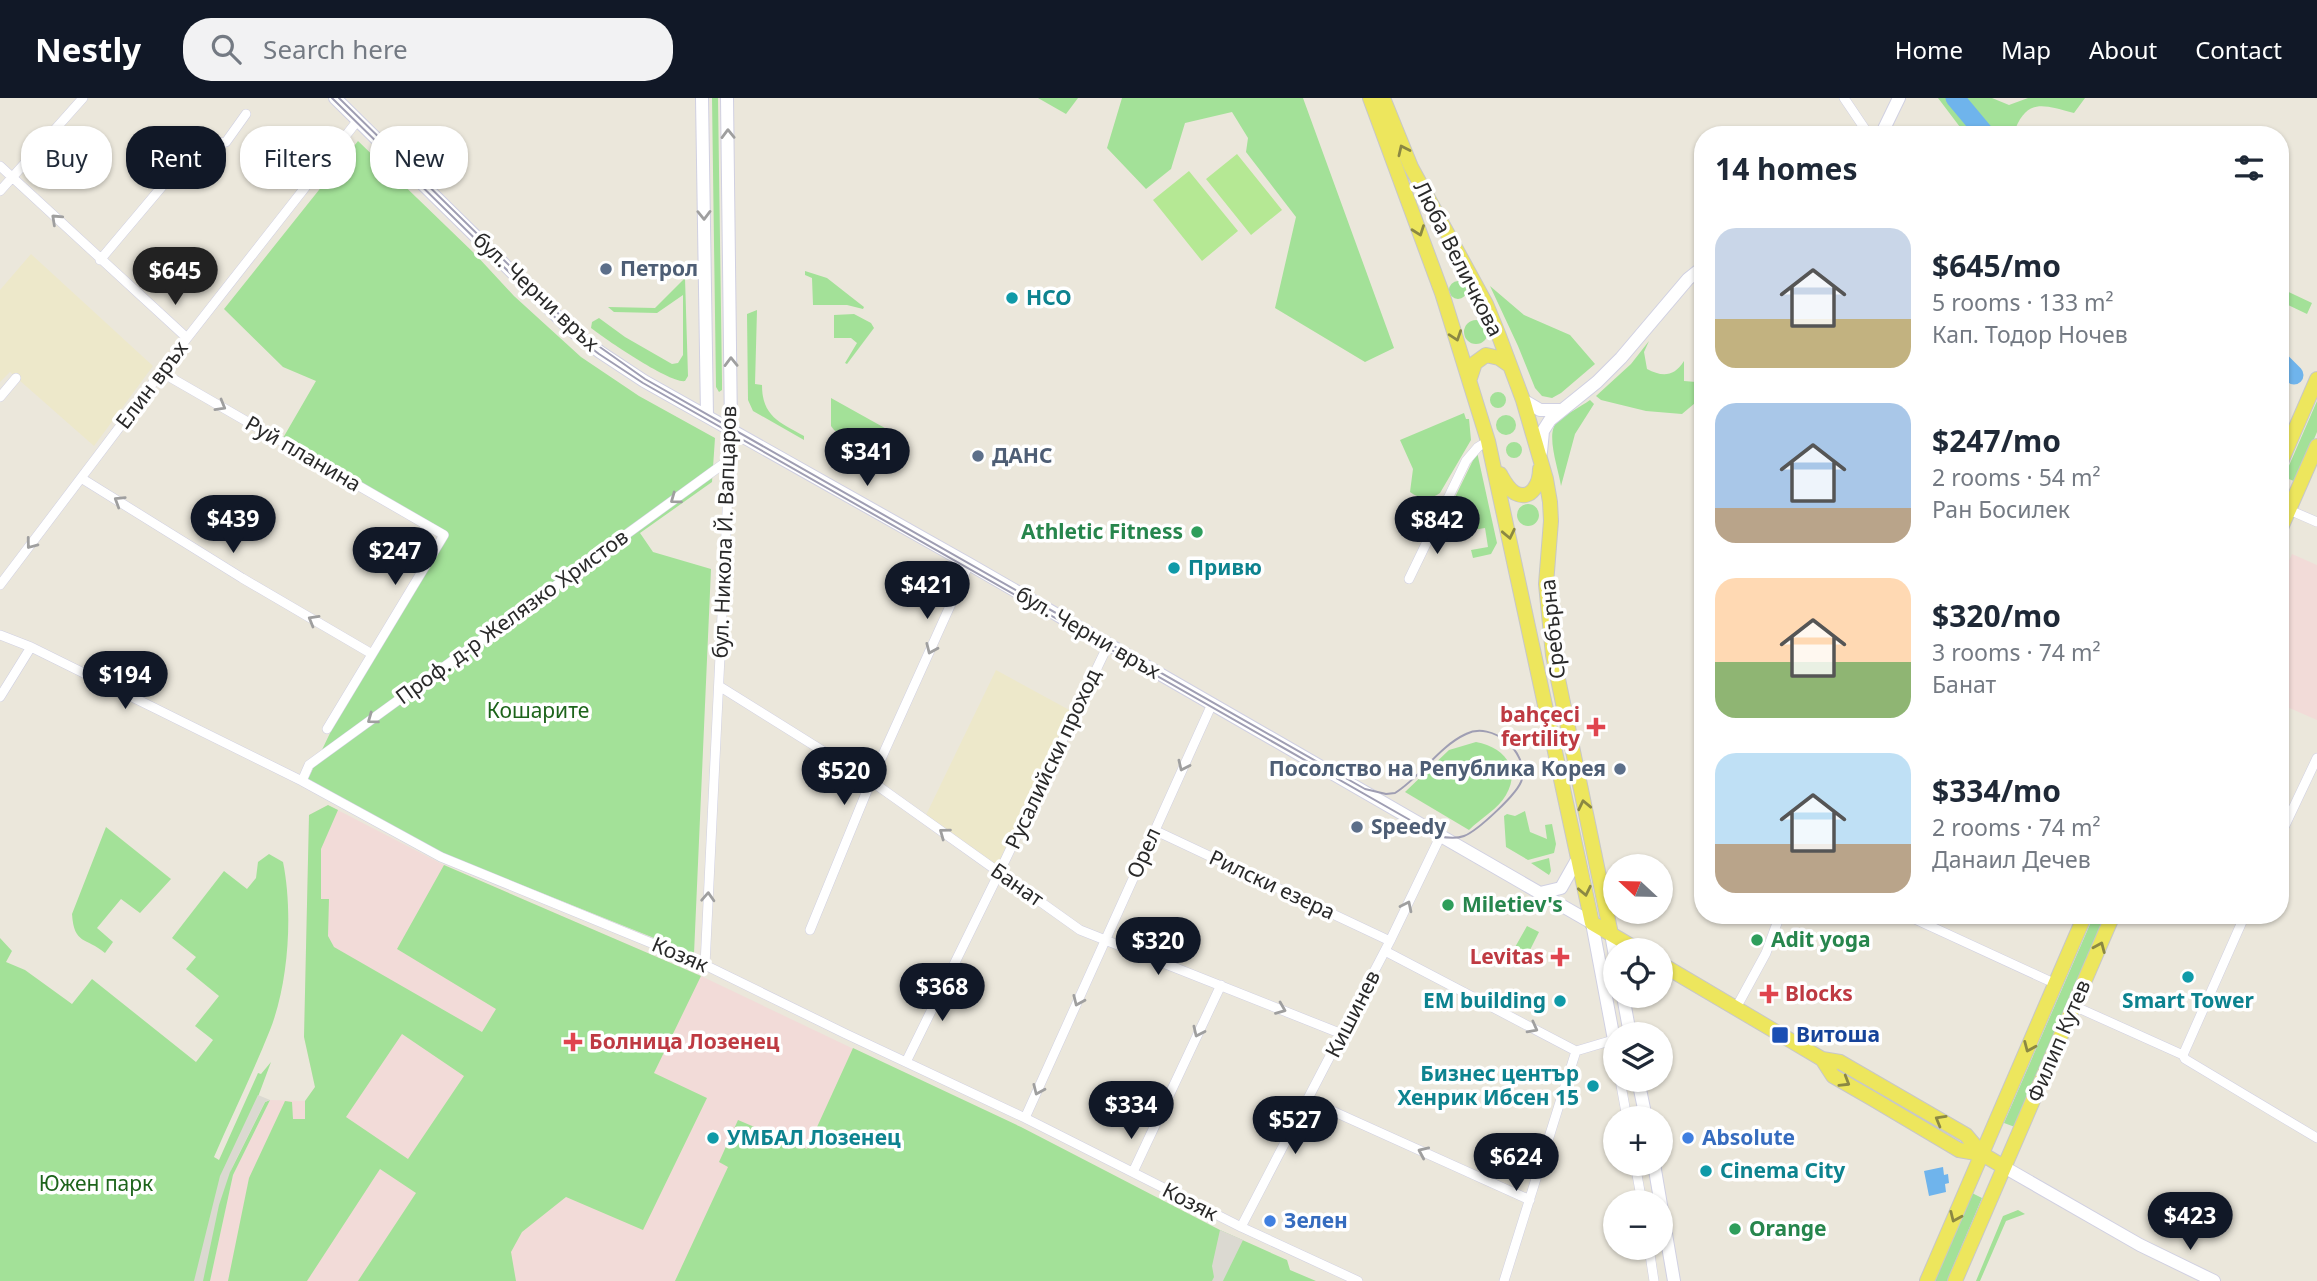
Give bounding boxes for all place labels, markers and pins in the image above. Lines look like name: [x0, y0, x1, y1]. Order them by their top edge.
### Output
pin: $645: [134, 248, 216, 307]
place label: Петрол: [620, 254, 698, 282]
marker: Петрол: [598, 261, 614, 277]
place label: НСО: [1026, 283, 1072, 311]
marker: НСО: [1004, 290, 1020, 306]
pin: $341: [826, 428, 908, 488]
place label: ДАНС: [992, 441, 1053, 469]
marker: ДАНС: [970, 448, 986, 464]
pin: $439: [192, 496, 274, 555]
pin: $842: [1396, 496, 1478, 556]
place label: Athletic Fitness: [1021, 517, 1183, 545]
marker: Athletic Fitness: [1189, 524, 1205, 540]
pin: $247: [354, 528, 436, 587]
place label: Привю: [1188, 553, 1262, 581]
marker: Привю: [1166, 560, 1182, 576]
pin: $421: [886, 561, 968, 621]
pin: $194: [84, 652, 166, 711]
place label: bahçeci fertility: [1500, 700, 1580, 752]
marker: bahçeci fertility: [1586, 717, 1606, 737]
pin: $520: [803, 748, 885, 807]
place label: Посолство на Република Корея: [1269, 754, 1606, 782]
marker: Посолство на Република Корея: [1612, 761, 1628, 777]
place label: Speedy: [1371, 812, 1446, 840]
marker: Speedy: [1349, 819, 1365, 835]
place label: Miletiev's: [1462, 890, 1563, 918]
marker: Miletiev's: [1440, 897, 1456, 913]
pin: $320: [1117, 918, 1199, 977]
place label: Adit yoga: [1771, 925, 1871, 953]
marker: Adit yoga: [1749, 932, 1765, 948]
place label: Levitas: [1470, 942, 1544, 970]
marker: Levitas: [1550, 947, 1570, 967]
pin: $368: [901, 964, 983, 1023]
marker: Smart Tower: [2180, 969, 2196, 985]
place label: Blocks: [1785, 979, 1853, 1007]
marker: Blocks: [1759, 984, 1779, 1004]
place label: EM building: [1423, 986, 1546, 1014]
place label: Smart Tower: [2122, 986, 2255, 1014]
marker: EM building: [1552, 993, 1568, 1009]
place label: Витоша: [1796, 1020, 1880, 1048]
marker: Витоша: [1770, 1025, 1790, 1045]
place label: Болница Лозенец: [589, 1027, 780, 1055]
marker: Болница Лозенец: [563, 1032, 583, 1052]
place label: Бизнес център Хенрик Ибсен 15: [1397, 1059, 1579, 1111]
marker: Бизнес център Хенрик Ибсен 15: [1585, 1078, 1601, 1094]
pin: $334: [1090, 1082, 1172, 1141]
pin: $527: [1254, 1096, 1336, 1156]
place label: УМБАЛ Лозенец: [727, 1123, 901, 1151]
place label: Absolute: [1702, 1123, 1795, 1151]
marker: УМБАЛ Лозенец: [705, 1130, 721, 1146]
marker: Absolute: [1680, 1130, 1696, 1146]
pin: $624: [1475, 1134, 1557, 1193]
place label: Cinema City: [1720, 1156, 1845, 1184]
marker: Cinema City: [1698, 1163, 1714, 1179]
pin: $423: [2149, 1192, 2231, 1252]
place label: Зелен: [1284, 1206, 1348, 1234]
marker: Зелен: [1262, 1213, 1278, 1229]
place label: Orange: [1749, 1214, 1827, 1242]
marker: Orange: [1727, 1221, 1743, 1237]

